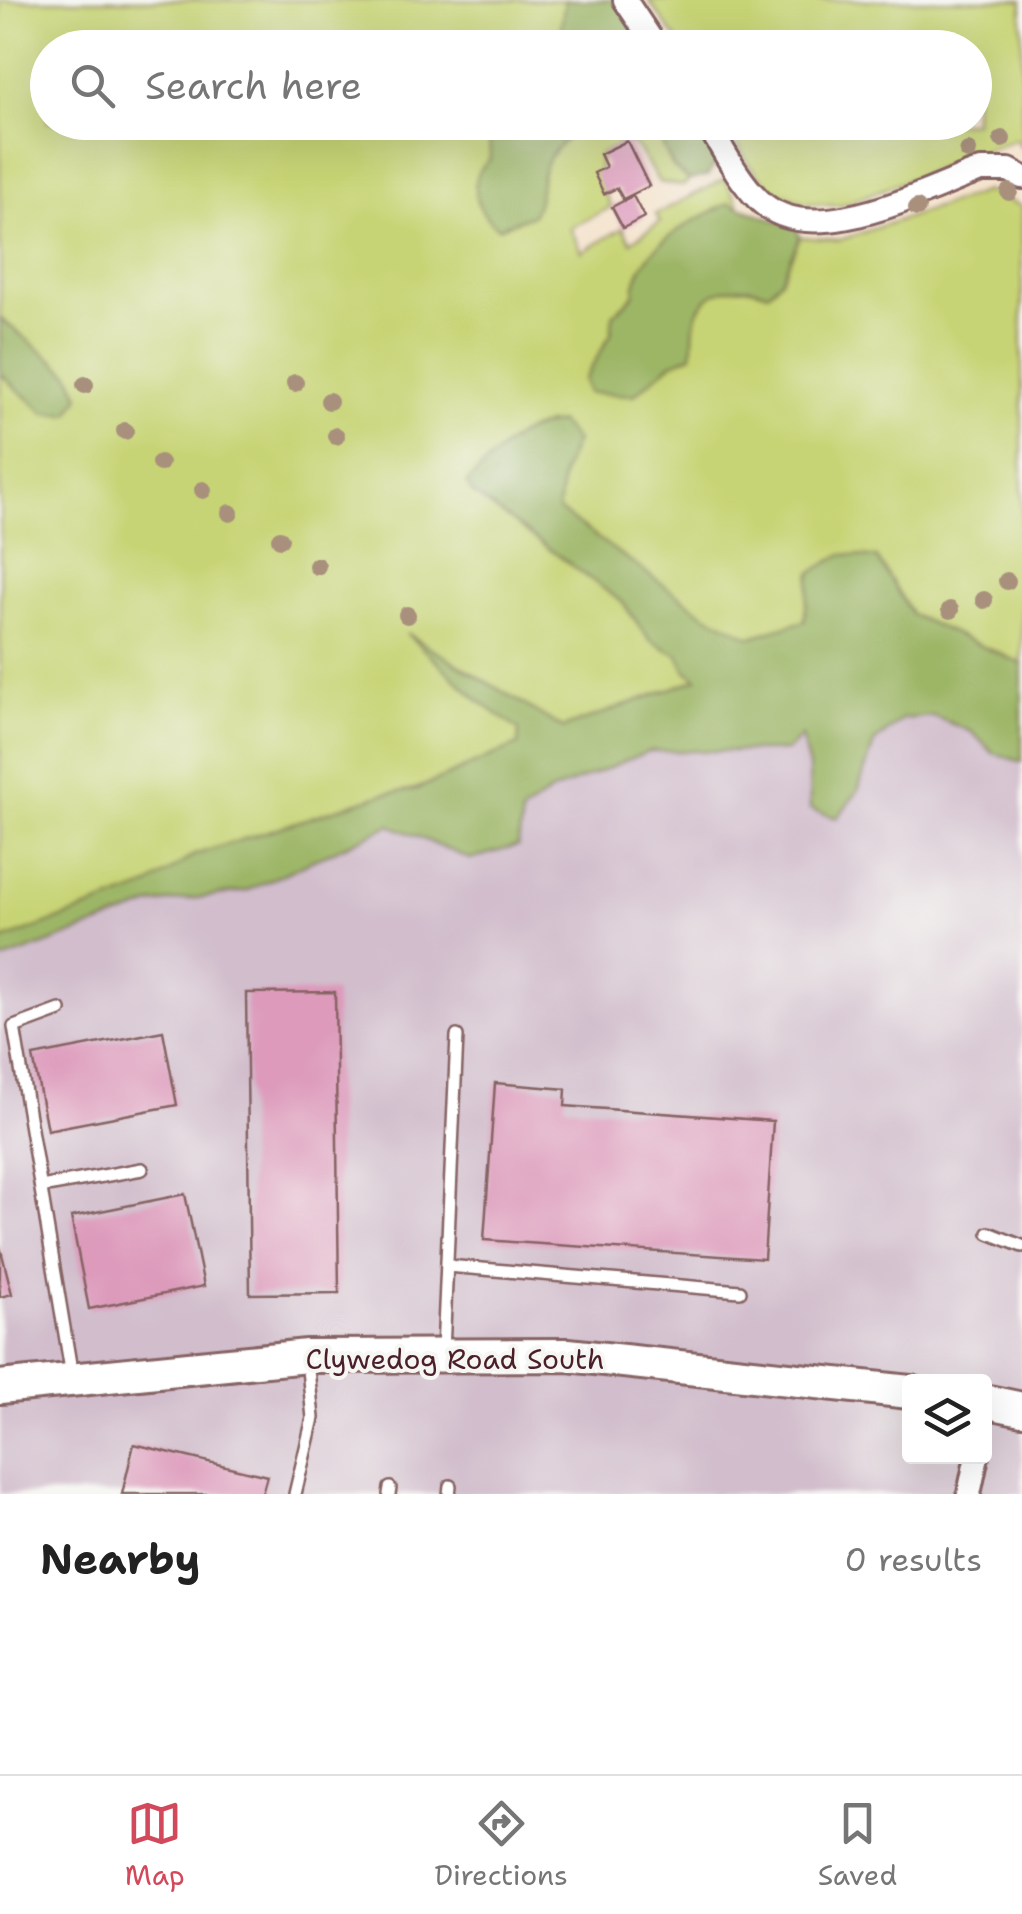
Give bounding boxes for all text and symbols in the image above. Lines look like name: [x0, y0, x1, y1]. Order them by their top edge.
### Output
search box: [30, 30, 992, 140]
icon: search: [65, 58, 120, 113]
text: Search here: [145, 60, 362, 111]
street label: Clywedog Road South: [306, 1340, 604, 1378]
map controls: [902, 1374, 992, 1464]
button: layers: [902, 1374, 992, 1464]
text: Nearby: [40, 1531, 200, 1587]
text: 0 results: [845, 1538, 982, 1581]
tab: Map: [125, 1796, 185, 1894]
tab: Directions: [434, 1796, 568, 1894]
tab: Saved: [818, 1796, 897, 1894]

